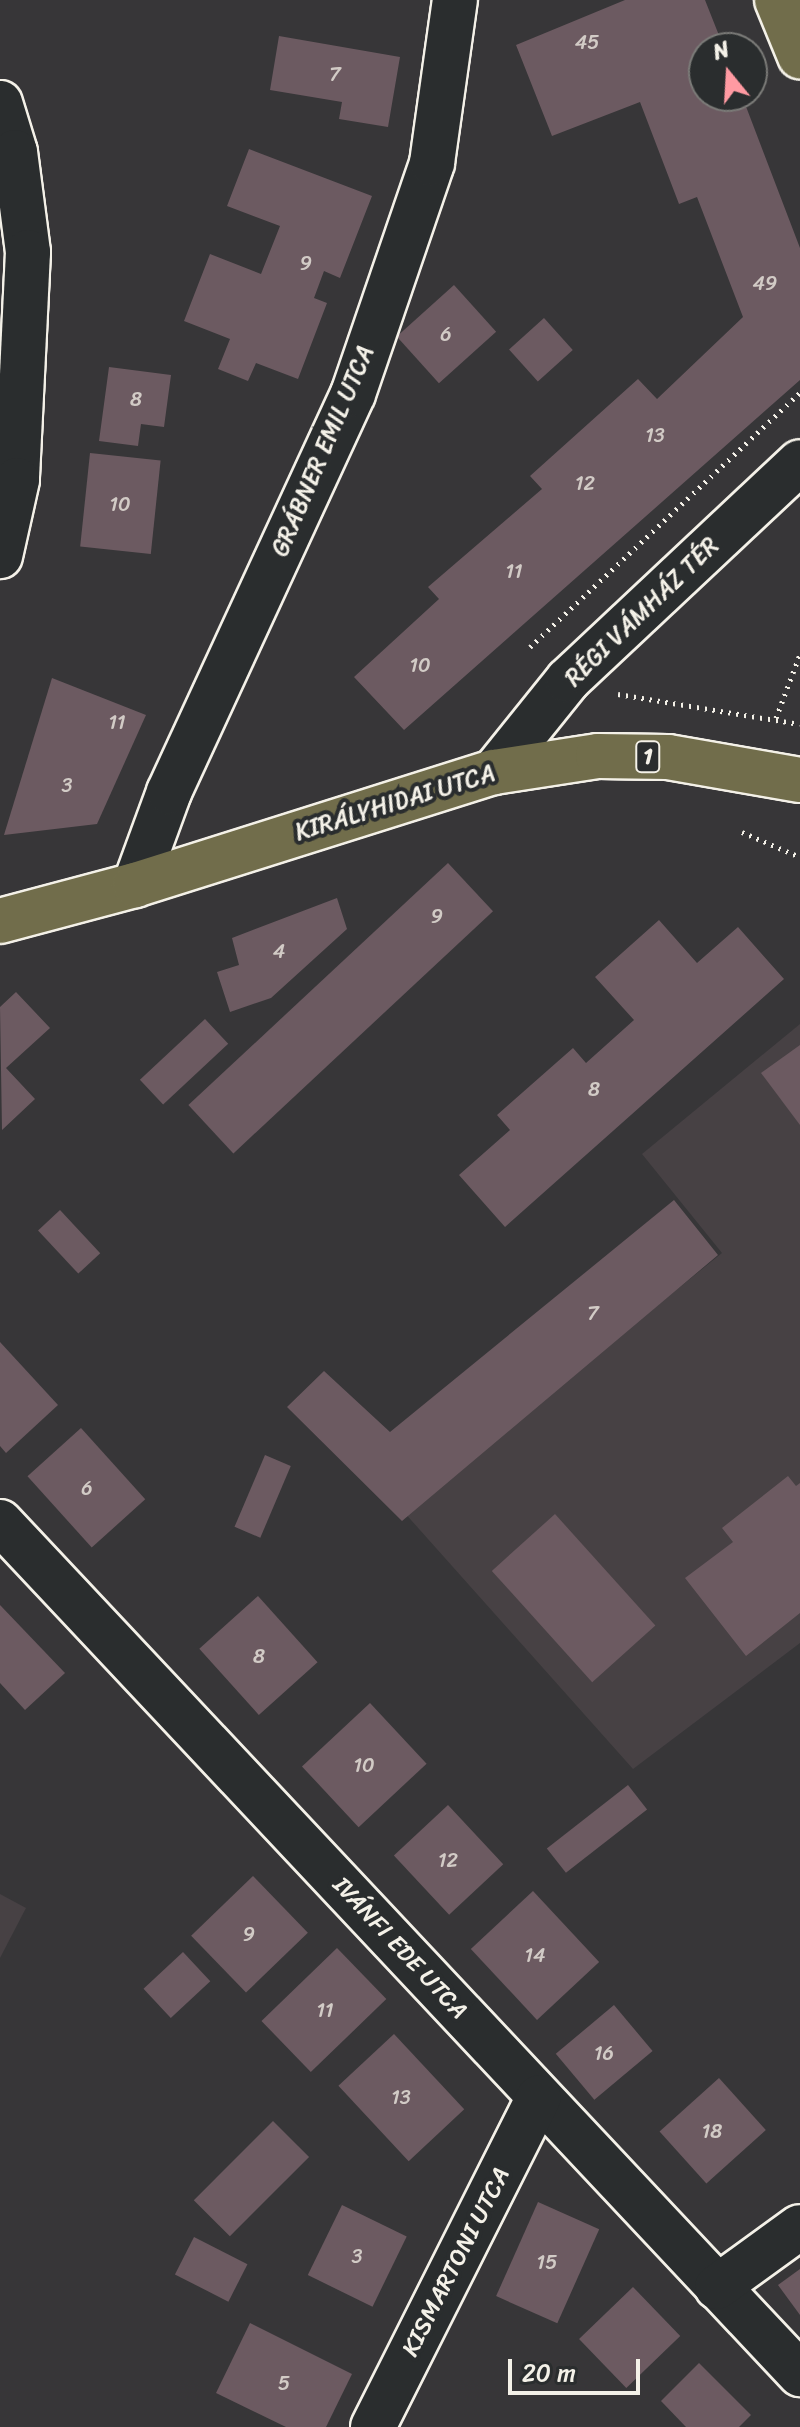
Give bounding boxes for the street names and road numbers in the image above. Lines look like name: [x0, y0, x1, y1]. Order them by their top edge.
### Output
street label: GRÁBNER EMIL UTCA: [265, 341, 381, 561]
street label: RÉGI VÁMHÁZ TÉR: [560, 532, 724, 692]
road number: 1: [634, 739, 662, 775]
street label: KIRÁLYHIDAI UTCA: [292, 759, 498, 847]
street label: IVÁNFI EDE UTCA: [326, 1870, 474, 2026]
street label: KISMARTONI UTCA: [396, 2163, 516, 2361]

